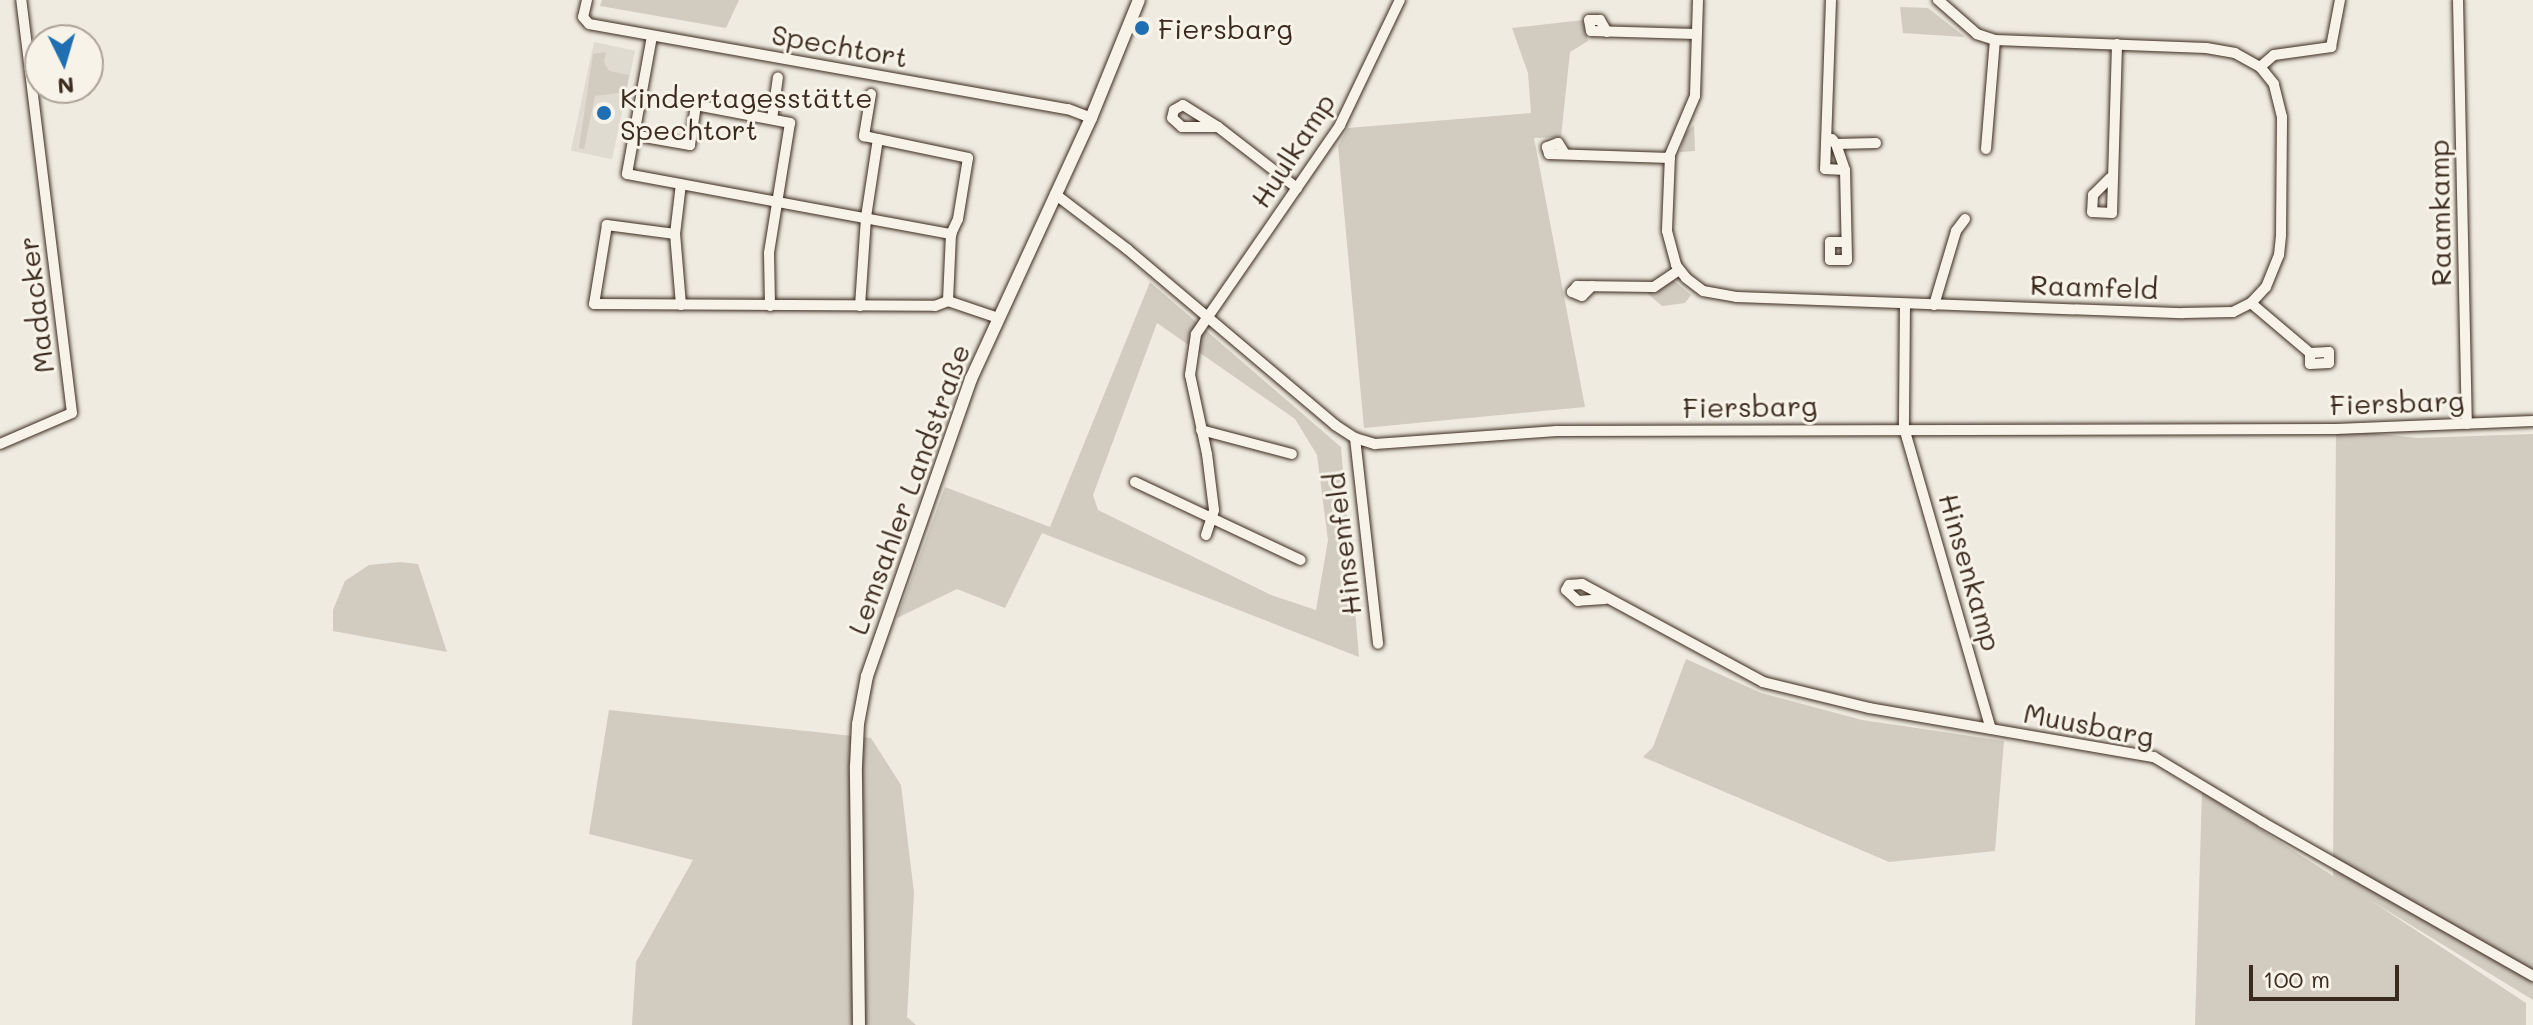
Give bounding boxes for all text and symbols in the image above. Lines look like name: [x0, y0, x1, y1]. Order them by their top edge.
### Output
place label: Fiersbarg: [1158, 11, 1293, 45]
street label: Spechtort: [769, 16, 911, 74]
marker: Fiersbarg: [1133, 19, 1151, 37]
north arrow: [24, 24, 104, 104]
text: N: [56, 71, 76, 102]
place label: Kindertagesstätte Spechtort: [620, 80, 873, 146]
street label: Huulkamp: [1243, 87, 1341, 213]
marker: Kindertagesstätte Spechtort: [595, 104, 613, 122]
street label: Raamkamp: [2421, 139, 2457, 287]
street label: Madacker: [10, 235, 60, 375]
street label: Raamfeld: [2029, 267, 2159, 305]
street label: Lemsahler Landstraße: [840, 339, 976, 639]
street label: Fiersbarg: [2329, 383, 2465, 421]
street label: Fiersbarg: [1682, 388, 1818, 424]
street label: Hinsenfeld: [1317, 471, 1367, 617]
street label: Hinsenkamp: [1932, 489, 2010, 655]
street label: Muusbarg: [2021, 695, 2157, 753]
scale bar: [2253, 949, 2403, 999]
text: 100 m: [2263, 963, 2330, 994]

